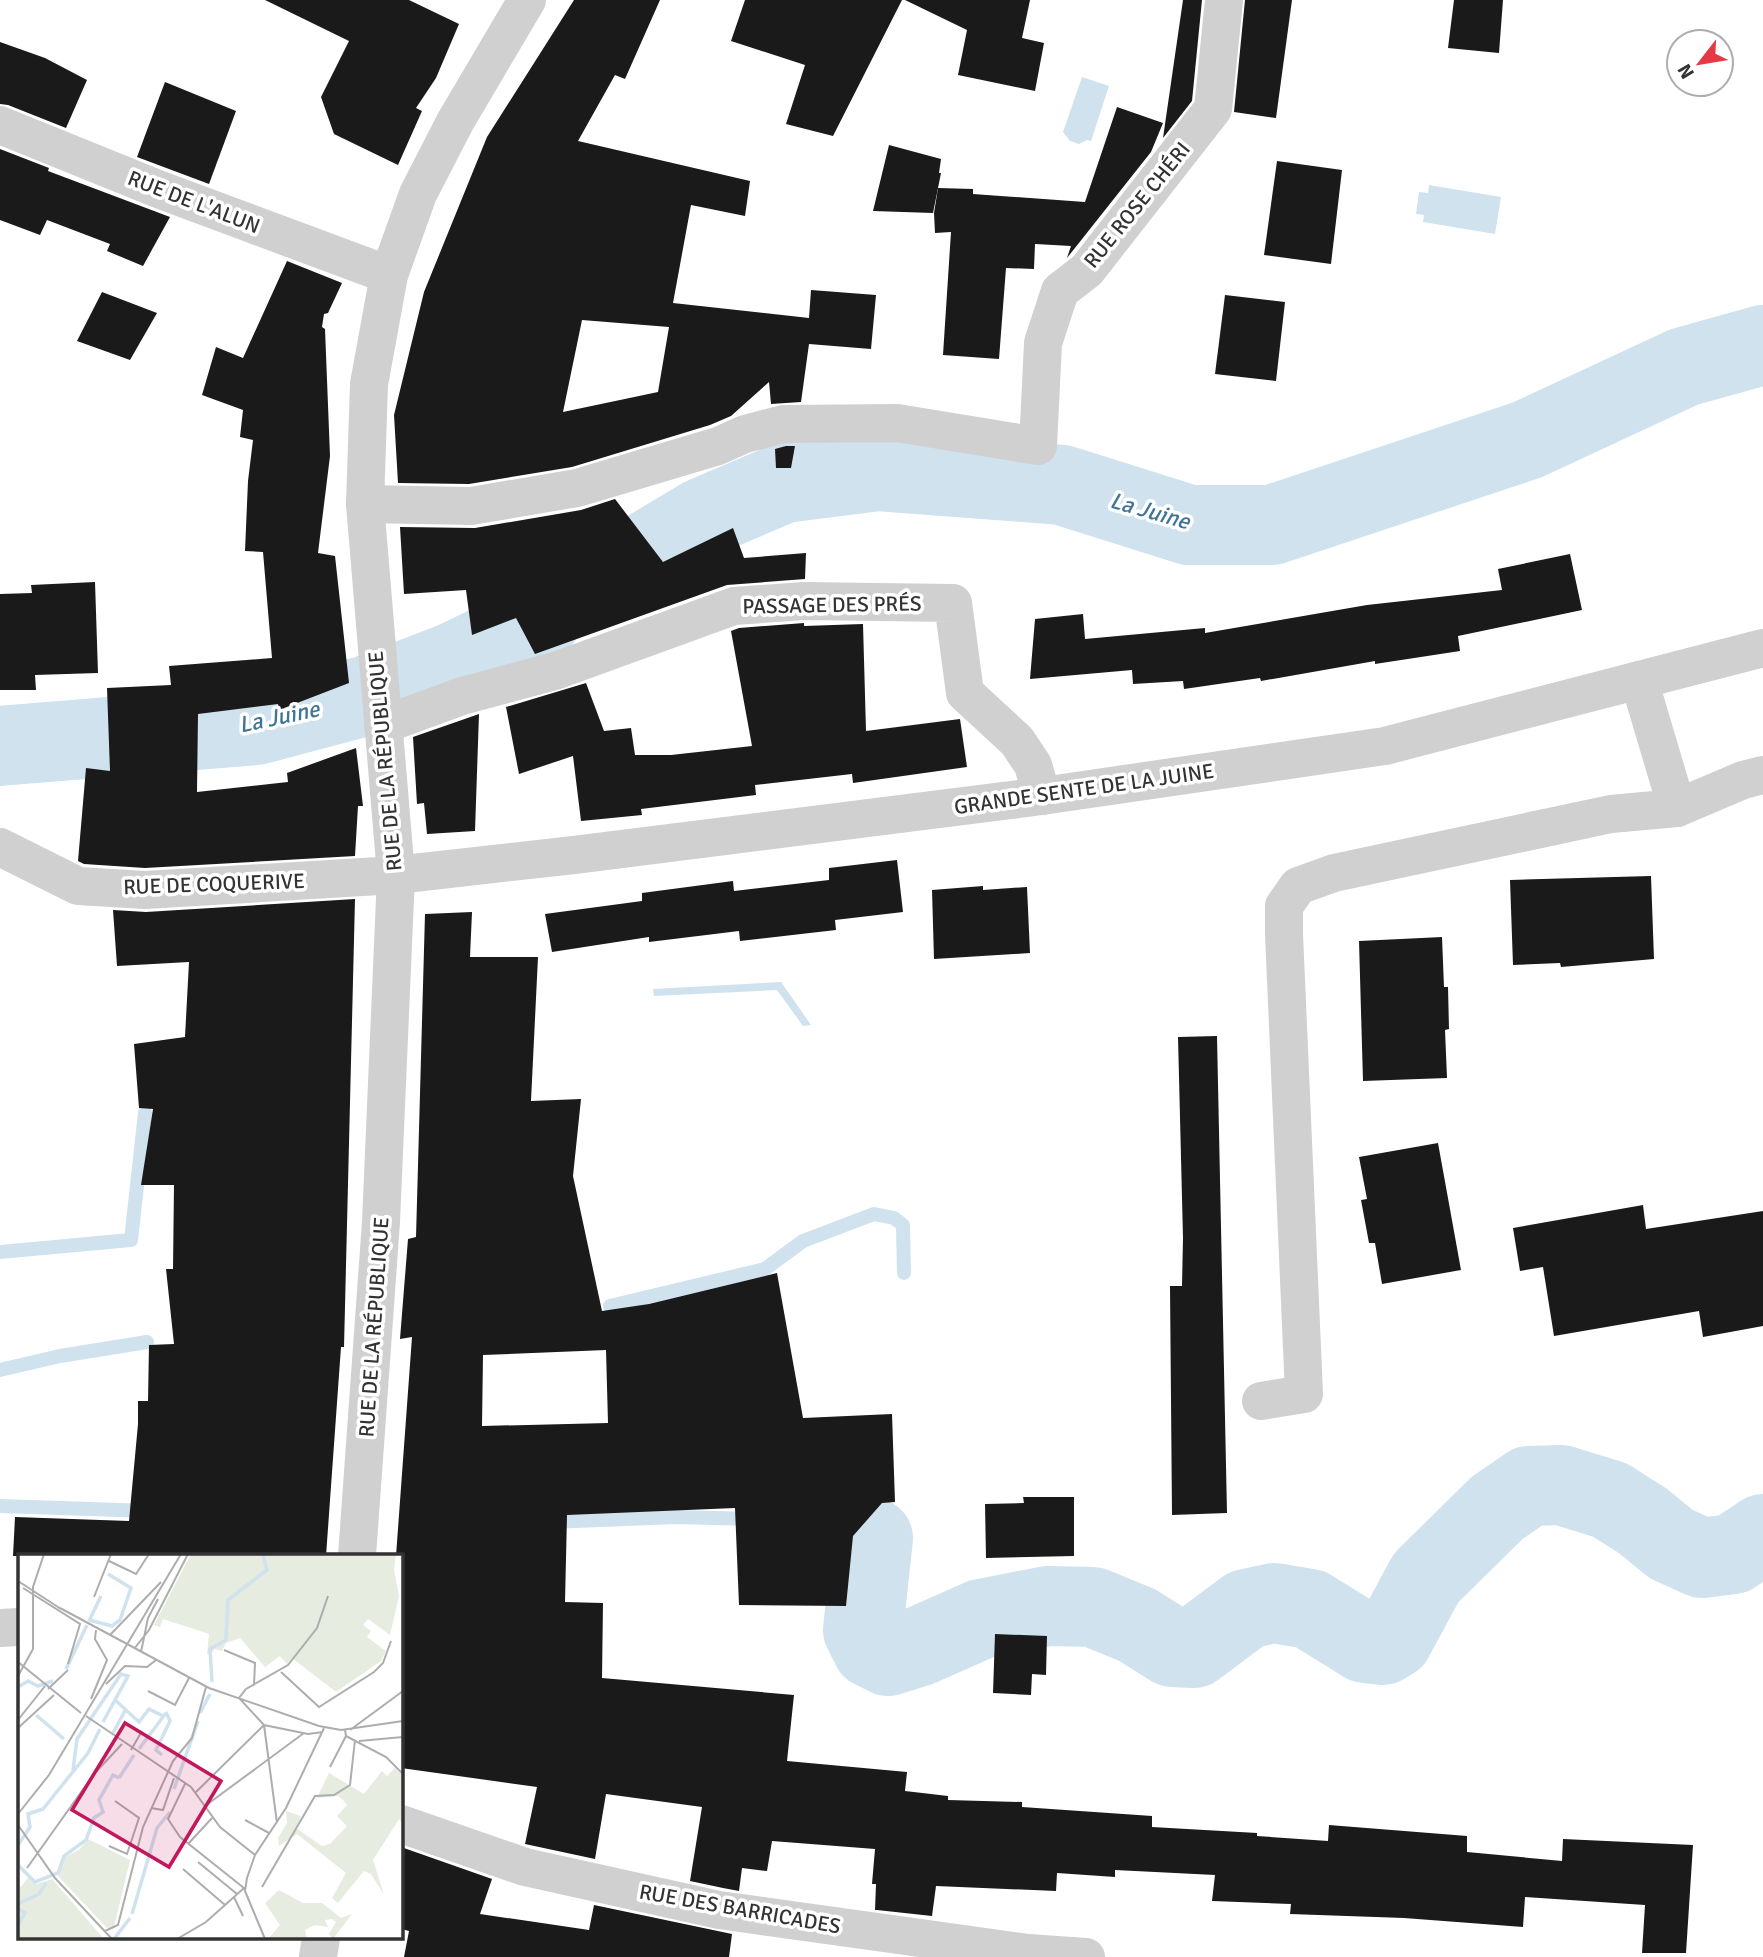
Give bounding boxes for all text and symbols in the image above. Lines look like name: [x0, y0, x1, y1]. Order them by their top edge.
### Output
north arrow: [1665, 28, 1735, 98]
text: N: [1673, 59, 1700, 83]
street label: RUE ROSE CHÉRI: [1078, 137, 1196, 273]
street label: RUE DE L'ALUN: [124, 165, 264, 239]
water label: La Juine: [1107, 486, 1195, 537]
street label: PASSAGE DES PRÉS: [742, 590, 922, 620]
street label: RUE DE LA RÉPUBLIQUE: [362, 650, 408, 872]
water label: La Juine: [236, 694, 323, 740]
street label: GRANDE SENTE DE LA JUINE: [952, 758, 1216, 820]
street label: RUE DE COQUERIVE: [123, 868, 305, 900]
street label: RUE DE LA RÉPUBLIQUE: [353, 1216, 395, 1438]
inset map: [18, 1554, 402, 1940]
street label: RUE DES BARRICADES: [637, 1878, 843, 1940]

